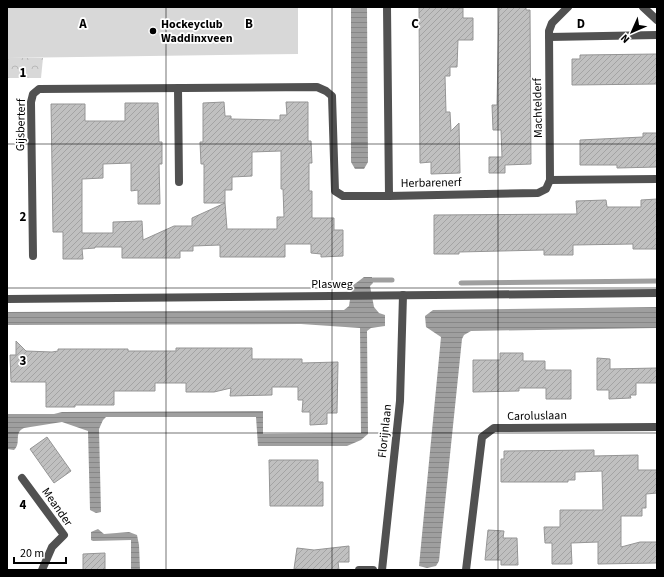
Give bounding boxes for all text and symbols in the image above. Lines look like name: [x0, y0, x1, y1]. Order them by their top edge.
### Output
north arrow: [612, 12, 652, 52]
text: A: [78, 15, 87, 33]
text: B: [245, 15, 253, 33]
text: C: [411, 15, 419, 33]
text: D: [577, 15, 585, 33]
place label: Hockeyclub Waddinxveen: [161, 16, 233, 47]
marker: Hockeyclub Waddinxveen: [148, 26, 158, 36]
text: N: [617, 31, 633, 47]
text: 1: [20, 64, 27, 82]
street label: Machtelderf: [529, 77, 547, 138]
street label: Gijsberterf: [12, 98, 30, 151]
street label: Herbarenerf: [401, 174, 462, 192]
text: 2: [20, 208, 27, 226]
street label: Plasweg: [311, 276, 353, 293]
text: 3: [20, 352, 27, 370]
street label: Florijnlaan: [374, 403, 396, 459]
street label: Caroluslaan: [507, 407, 567, 425]
street label: Meander: [37, 484, 77, 531]
text: 4: [20, 496, 27, 514]
scale bar: [14, 539, 66, 565]
text: 20 m: [20, 545, 44, 562]

